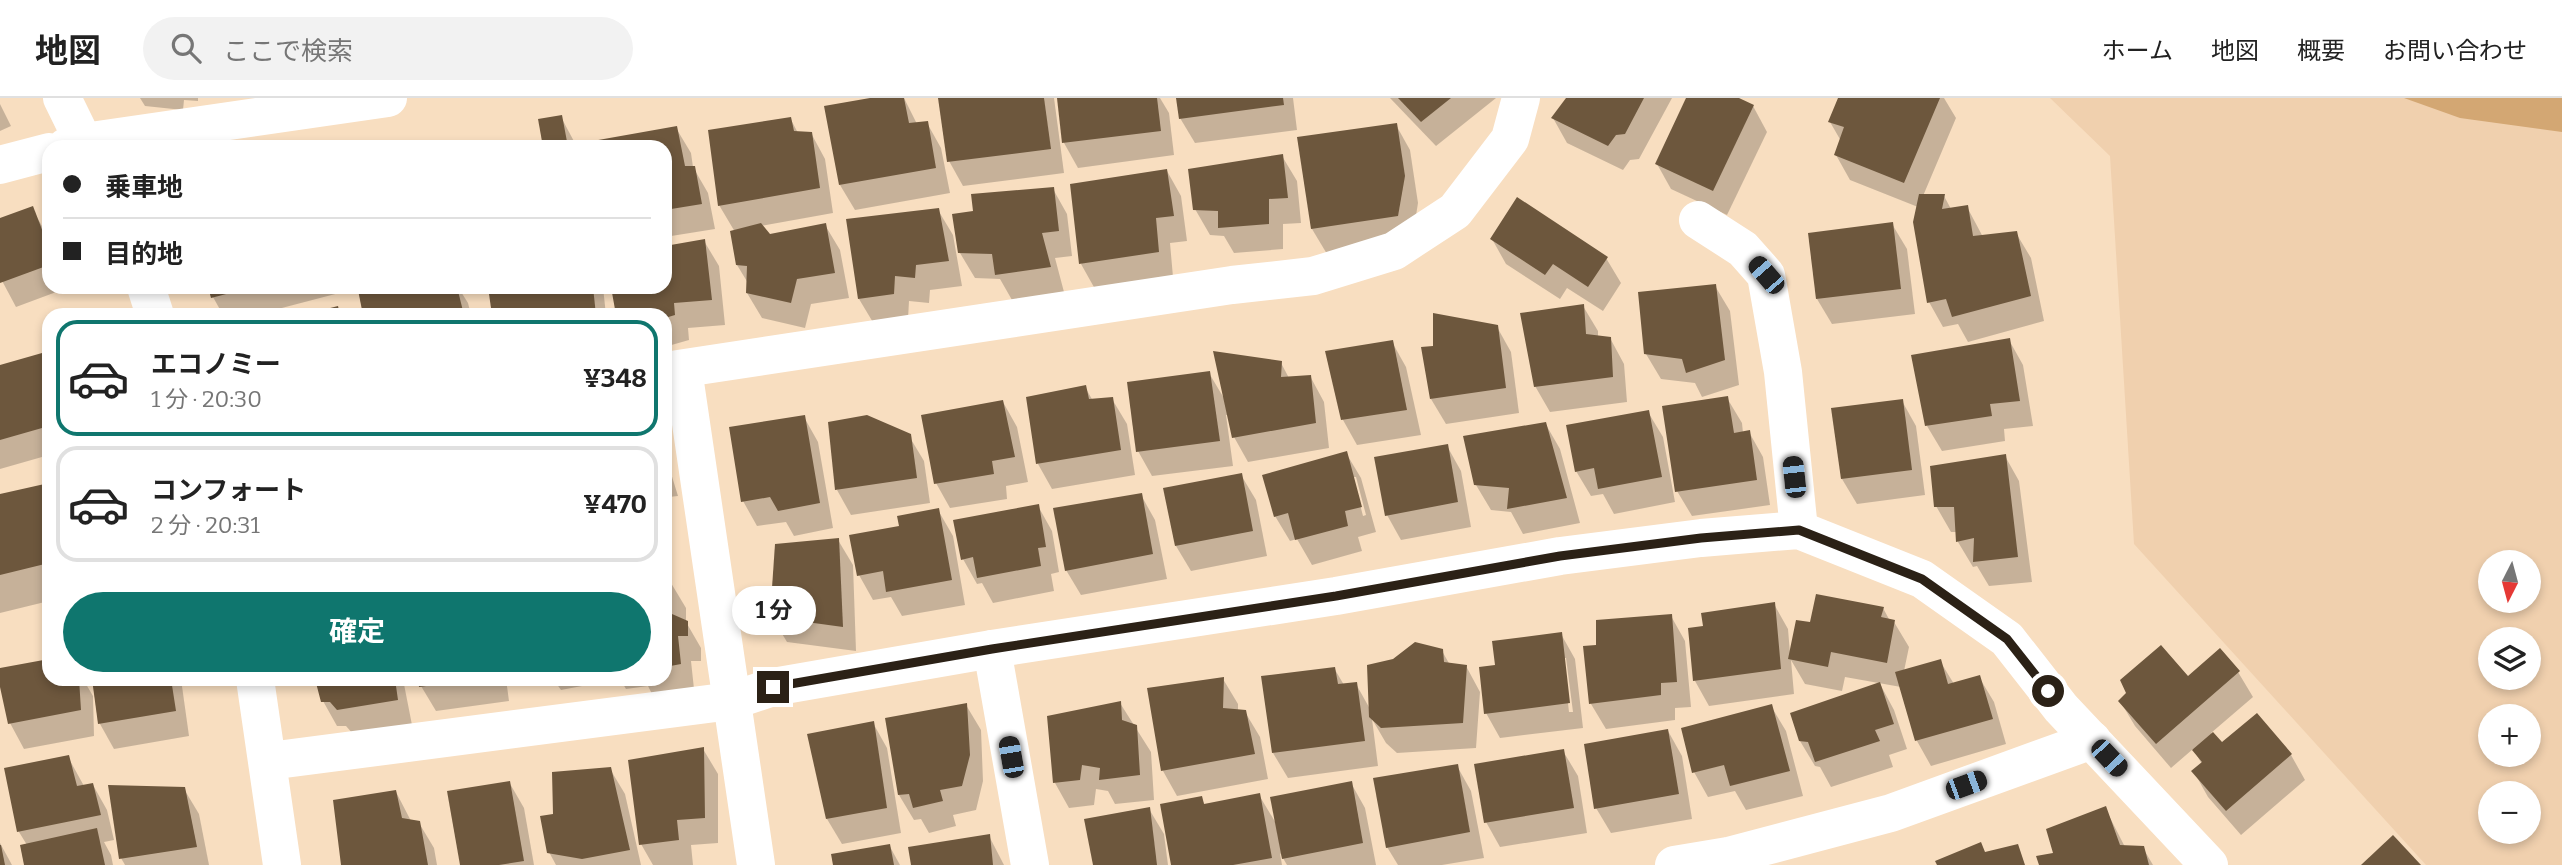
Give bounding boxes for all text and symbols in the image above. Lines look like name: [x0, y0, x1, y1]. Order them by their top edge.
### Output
search box: [143, 17, 633, 80]
icon: search: [167, 29, 205, 67]
text: 地図: [35, 31, 101, 71]
text: ここで検索: [223, 36, 353, 67]
text: ホーム: [2102, 37, 2173, 65]
text: 地図: [2211, 37, 2259, 65]
text: 概要: [2297, 37, 2345, 65]
text: お問い合わせ: [2383, 37, 2527, 65]
text: 乗車地: [105, 172, 183, 203]
text: 目的地: [105, 239, 183, 270]
car: [1745, 252, 1788, 298]
icon: car: [67, 347, 130, 410]
text: エコノミー: [151, 349, 281, 380]
text: ¥348: [583, 363, 647, 394]
text: 1 分 · 20:30: [151, 385, 262, 413]
car: [1782, 455, 1807, 499]
icon: car: [67, 473, 130, 536]
text: コンフォート: [151, 475, 306, 506]
text: ¥470: [583, 489, 647, 520]
text: 2 分 · 20:31: [151, 511, 260, 539]
north arrow: [2478, 550, 2541, 612]
map controls: [2478, 550, 2541, 844]
callout: 1 分: [731, 586, 815, 634]
button: 確定: [63, 592, 651, 672]
text: 1 分: [755, 596, 793, 624]
button: layers: [2478, 627, 2541, 690]
route end: [757, 671, 789, 703]
route start: [2032, 675, 2064, 707]
button: +: [2478, 704, 2541, 767]
car: [998, 734, 1025, 780]
car: [2087, 735, 2132, 781]
car: [1943, 768, 1990, 802]
button: −: [2478, 781, 2541, 844]

